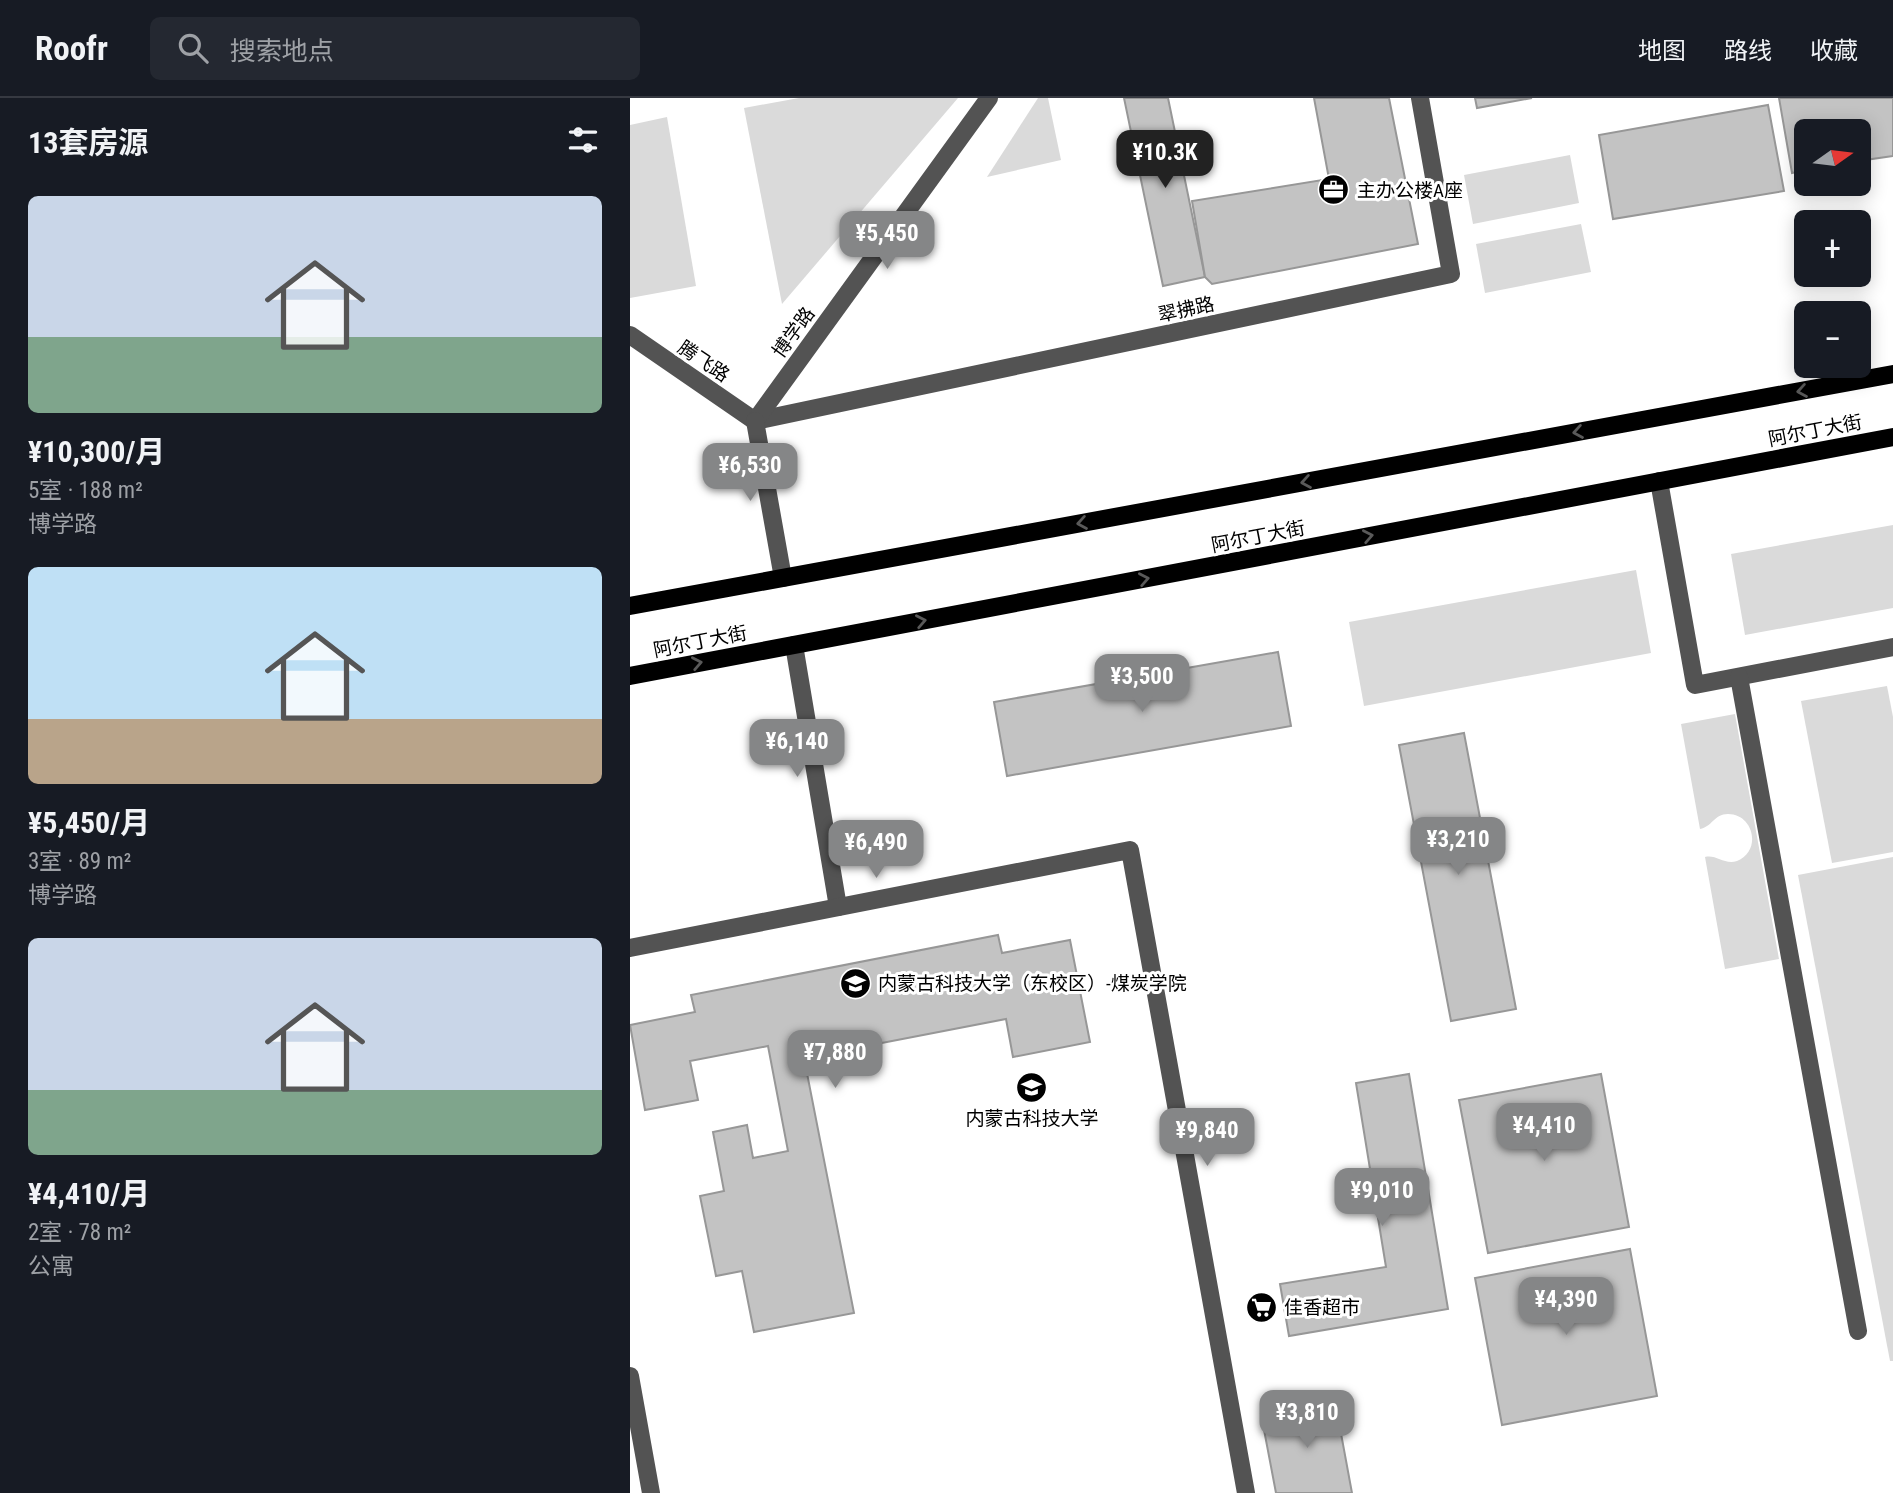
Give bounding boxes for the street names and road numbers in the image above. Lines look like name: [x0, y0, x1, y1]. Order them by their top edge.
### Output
street label: 翠拂路: [1156, 292, 1216, 327]
street label: 博学路: [767, 302, 819, 362]
street label: 腾飞路: [674, 336, 734, 387]
street label: 阿尔丁大街: [1766, 410, 1864, 451]
street label: 阿尔丁大街: [1209, 516, 1307, 557]
street label: 阿尔丁大街: [651, 621, 749, 662]

